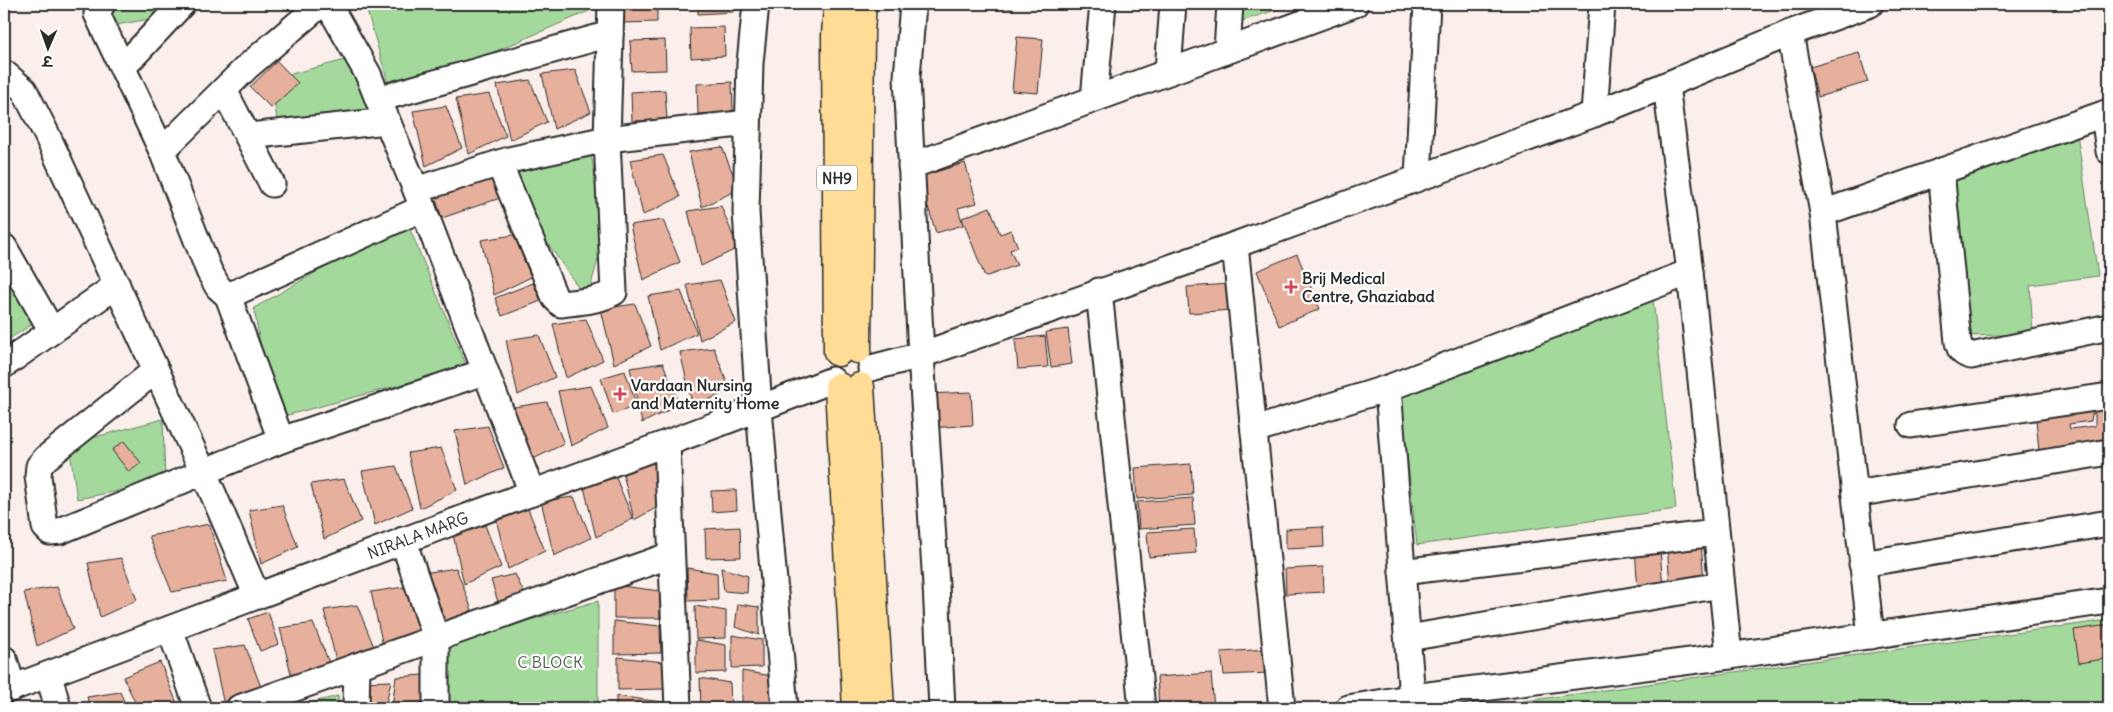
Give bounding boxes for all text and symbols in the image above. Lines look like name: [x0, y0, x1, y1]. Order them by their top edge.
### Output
north arrow: [22, 22, 72, 72]
text: उ: [41, 52, 55, 70]
road number: NH9: [817, 166, 857, 190]
place label: Brij Medical Centre, Ghaziabad: [1302, 268, 1435, 306]
marker: Brij Medical Centre, Ghaziabad: [1284, 280, 1298, 294]
place label: Vardaan Nursing and Maternity Home: [631, 375, 780, 414]
marker: Vardaan Nursing and Maternity Home: [613, 387, 627, 401]
street label: NIRALA MARG: [364, 507, 471, 563]
park label: C BLOCK: [517, 652, 583, 672]

